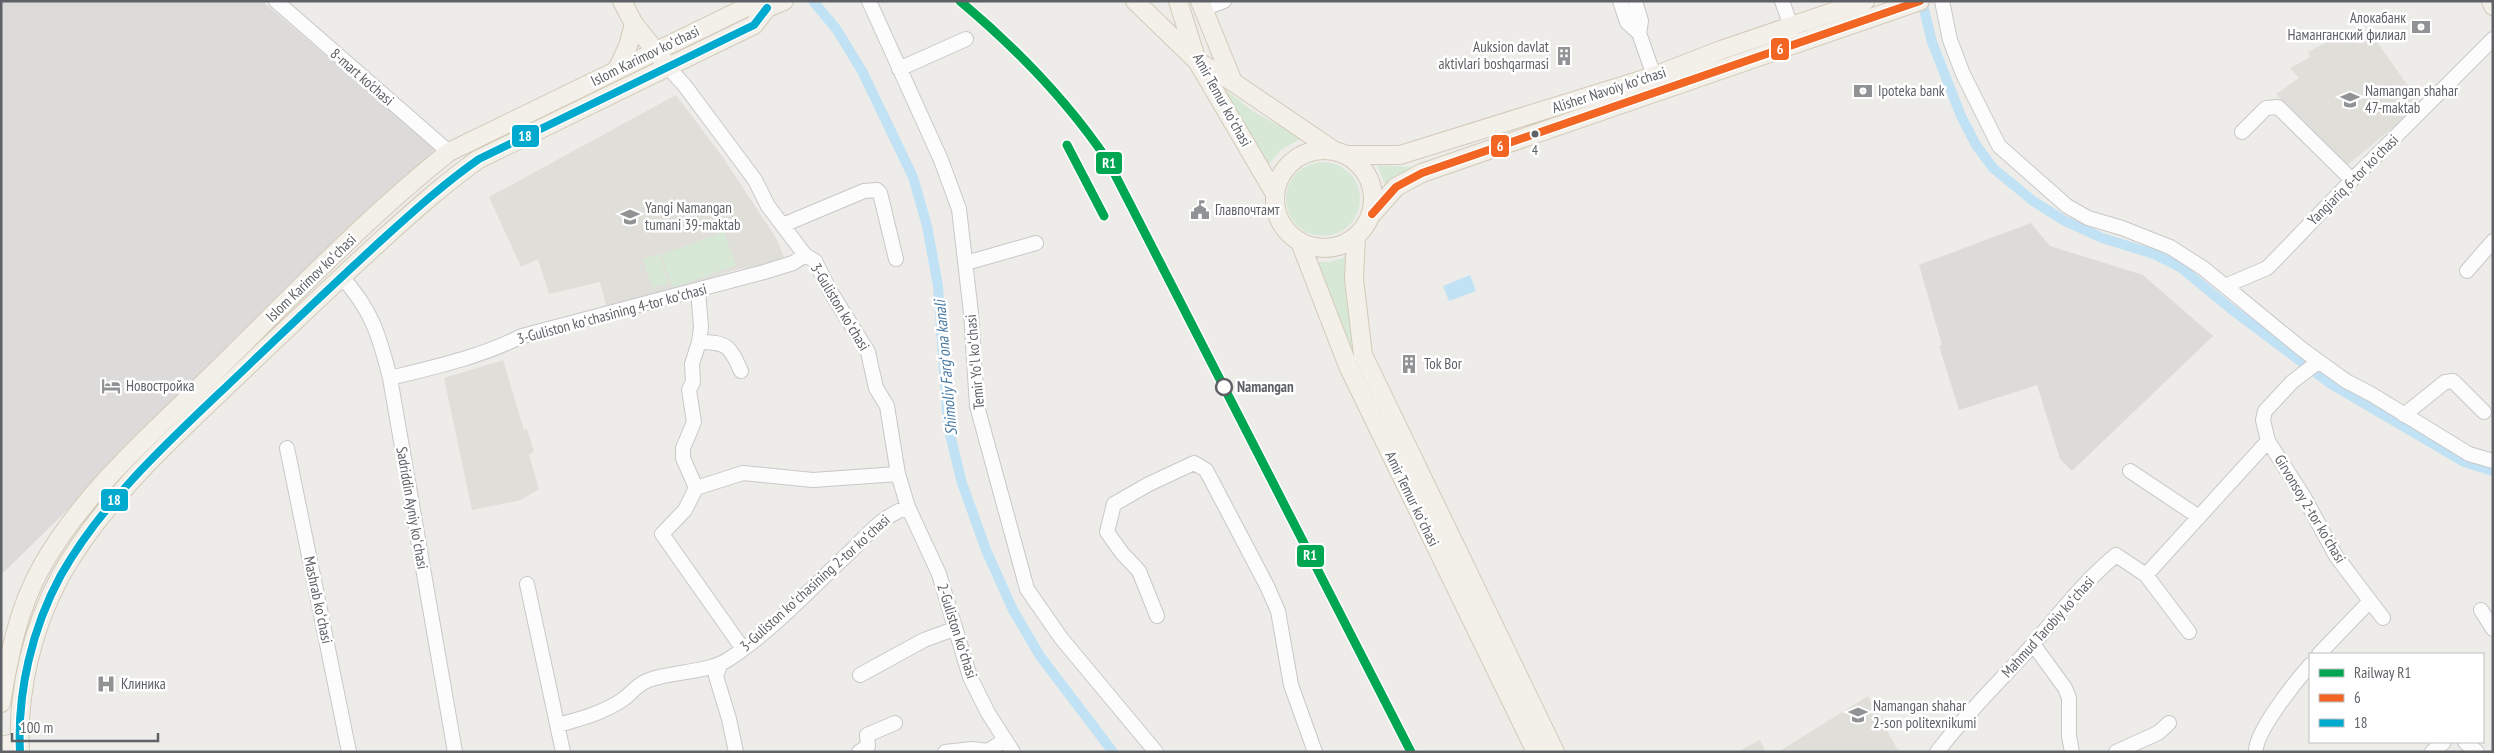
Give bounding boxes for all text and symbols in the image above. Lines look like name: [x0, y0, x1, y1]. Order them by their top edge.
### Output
place label: Алокабанк Наманганский филиал: [2288, 8, 2406, 44]
bank icon: Алокабанк Наманганский филиал: [2410, 16, 2432, 38]
street label: Islom Karimov koʻchasi: [587, 21, 702, 90]
place label: Auksion davlat aktivlari boshqarmasi: [1439, 37, 1549, 73]
line badge: 6: [1770, 37, 1790, 61]
text: 6: [1777, 40, 1784, 58]
street label: 8-mart ko'chasi: [327, 44, 398, 109]
building icon: Auksion davlat aktivlari boshqarmasi: [1553, 45, 1575, 67]
street label: Amir Temur koʻchasi: [1189, 50, 1256, 150]
street label: Alisher Navoiy koʻchasi: [1549, 62, 1668, 117]
bank icon: Ipoteka bank: [1852, 80, 1874, 102]
place label: Ipoteka bank: [1878, 81, 1945, 100]
place label: Namangan shahar 47-maktab: [2365, 81, 2459, 117]
school or university icon: Namangan shahar 47-maktab: [2339, 89, 2361, 111]
line badge: 18: [511, 124, 540, 148]
text: 18: [518, 127, 532, 145]
marker: 4: [1530, 129, 1540, 139]
street label: Yangiаriq 6-tor koʼchasi: [2303, 130, 2402, 229]
line badge: 6: [1490, 134, 1510, 158]
text: 6: [1497, 137, 1504, 155]
place label: 4: [1532, 141, 1539, 159]
line badge: R1: [1095, 151, 1123, 175]
text: R1: [1102, 154, 1116, 172]
place label: Yangi Namangan tumani 39-maktab: [645, 198, 741, 234]
public building icon: Главпочтамт: [1189, 199, 1211, 221]
place label: Главпочтамт: [1215, 200, 1280, 219]
school or university icon: Yangi Namangan tumani 39-maktab: [619, 206, 641, 228]
street label: Islom Karimov koʻchasi: [261, 230, 360, 326]
street label: 3-Guliston koʻchasi: [807, 259, 874, 354]
street label: 3-Guliston koʻchasining 4-tor koʻchasi: [515, 279, 709, 348]
water label: Shimoliy Fargʻona kanali: [929, 297, 961, 436]
street label: Temir Yoʻl koʻchasi: [961, 314, 988, 410]
building icon: Tok Bor: [1398, 353, 1420, 375]
place label: Tok Bor: [1424, 354, 1463, 373]
hotel icon: Новостройка: [100, 375, 122, 397]
place label: Новостройка: [126, 376, 194, 395]
place label: Namangan: [1237, 377, 1294, 396]
marker: Namangan: [1215, 378, 1233, 396]
street label: Sadriddin Ayniy koʻchasi: [392, 445, 433, 571]
street label: Amir Temur koʻchasi: [1381, 448, 1444, 550]
street label: Girvonsoy 2-tor koʼchasi: [2271, 451, 2350, 566]
line badge: 18: [100, 488, 129, 512]
text: 18: [107, 491, 121, 509]
street label: 3-Guliston koʻchasining 2-tor koʻchasi: [736, 510, 894, 655]
line badge: R1: [1296, 544, 1325, 568]
text: R1: [1303, 546, 1317, 564]
street label: Mashrab koʻchasi: [300, 555, 337, 645]
street label: Mahmud Tarobiy koʻchasi: [1997, 572, 2098, 681]
street label: 2-Guliston koʻchasi: [933, 581, 982, 681]
legend: [2309, 653, 2484, 743]
text: Railway R1: [2354, 663, 2411, 682]
hospital icon: Клиника: [95, 673, 117, 695]
place label: Клиника: [121, 674, 166, 693]
text: 6: [2354, 688, 2361, 707]
place label: Namangan shahar 2-son politexnikumi: [1873, 696, 1977, 732]
school or university icon: Namangan shahar 2-son politexnikumi: [1847, 704, 1869, 726]
scale bar: [12, 710, 159, 742]
text: 18: [2354, 713, 2368, 732]
text: 100 m: [20, 718, 53, 737]

